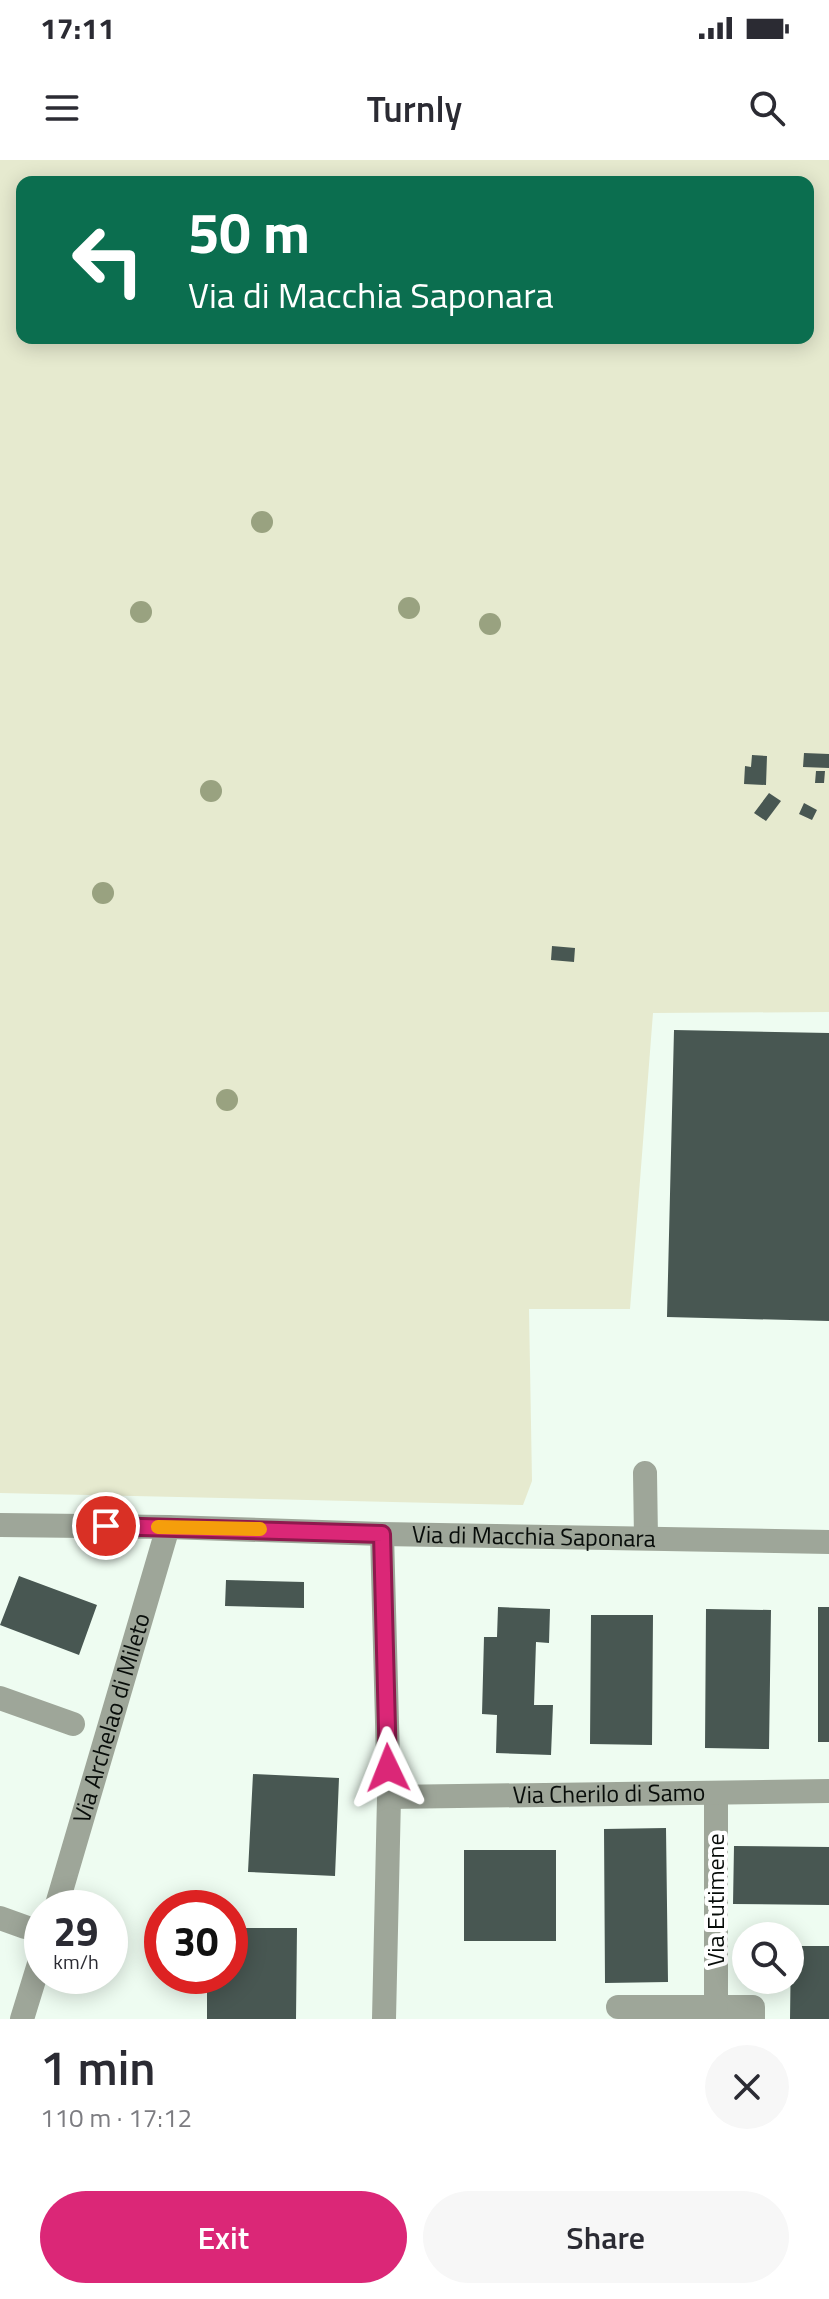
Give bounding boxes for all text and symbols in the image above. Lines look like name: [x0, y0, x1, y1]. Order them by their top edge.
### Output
text: 17:11: [40, 5, 115, 51]
text: Turnly: [367, 81, 462, 136]
icon: menu: [40, 86, 84, 130]
icon: search: [745, 86, 789, 130]
text: 50 m: [188, 190, 310, 275]
icon: left: [56, 208, 160, 312]
text: Via di Macchia Saponara: [188, 267, 554, 322]
pin: [72, 1492, 140, 1560]
icon: arrive: [84, 1504, 128, 1548]
street label: Via di Macchia Saponara: [412, 1516, 656, 1556]
street label: Via Archelao di Mileto: [63, 1608, 159, 1827]
position arrow: [346, 1726, 430, 1810]
street label: Via Cherilo di Samo: [512, 1774, 706, 1812]
street label: Via Eutimene: [697, 1833, 733, 1967]
speed limit sign: 30: [144, 1890, 248, 1994]
text: 29: [54, 1901, 98, 1962]
map controls: [732, 1922, 804, 1994]
button: search: [732, 1922, 804, 1994]
text: km/h: [53, 1946, 99, 1977]
text: 1 min: [40, 2031, 155, 2104]
button: close: [705, 2045, 789, 2129]
text: 110 m · 17:12: [40, 2098, 192, 2137]
button: Exit: [40, 2191, 407, 2283]
button: Share: [423, 2191, 789, 2283]

